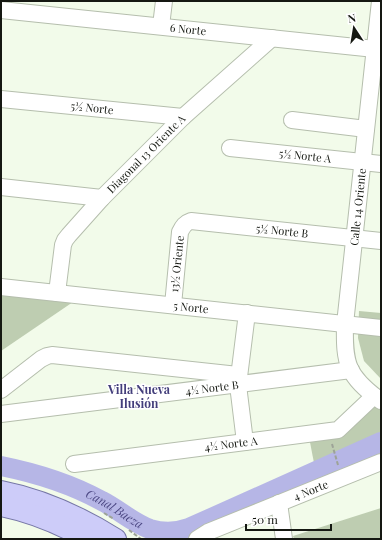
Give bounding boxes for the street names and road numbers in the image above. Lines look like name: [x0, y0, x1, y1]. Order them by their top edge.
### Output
street label: 6 Norte: [169, 20, 207, 38]
street label: 5½ Norte: [70, 98, 115, 117]
street label: Diagonal 13 Oriente A: [103, 111, 188, 196]
street label: 5½ Norte A: [278, 145, 332, 166]
street label: Calle 14 Oriente: [346, 167, 369, 246]
street label: 5½ Norte B: [255, 220, 309, 241]
street label: 13½ Oriente: [166, 234, 187, 293]
street label: 5 Norte: [173, 298, 210, 316]
street label: 4½ Norte B: [185, 377, 240, 398]
street label: 4½ Norte A: [204, 433, 258, 454]
street label: 4 Norte: [291, 476, 331, 504]

